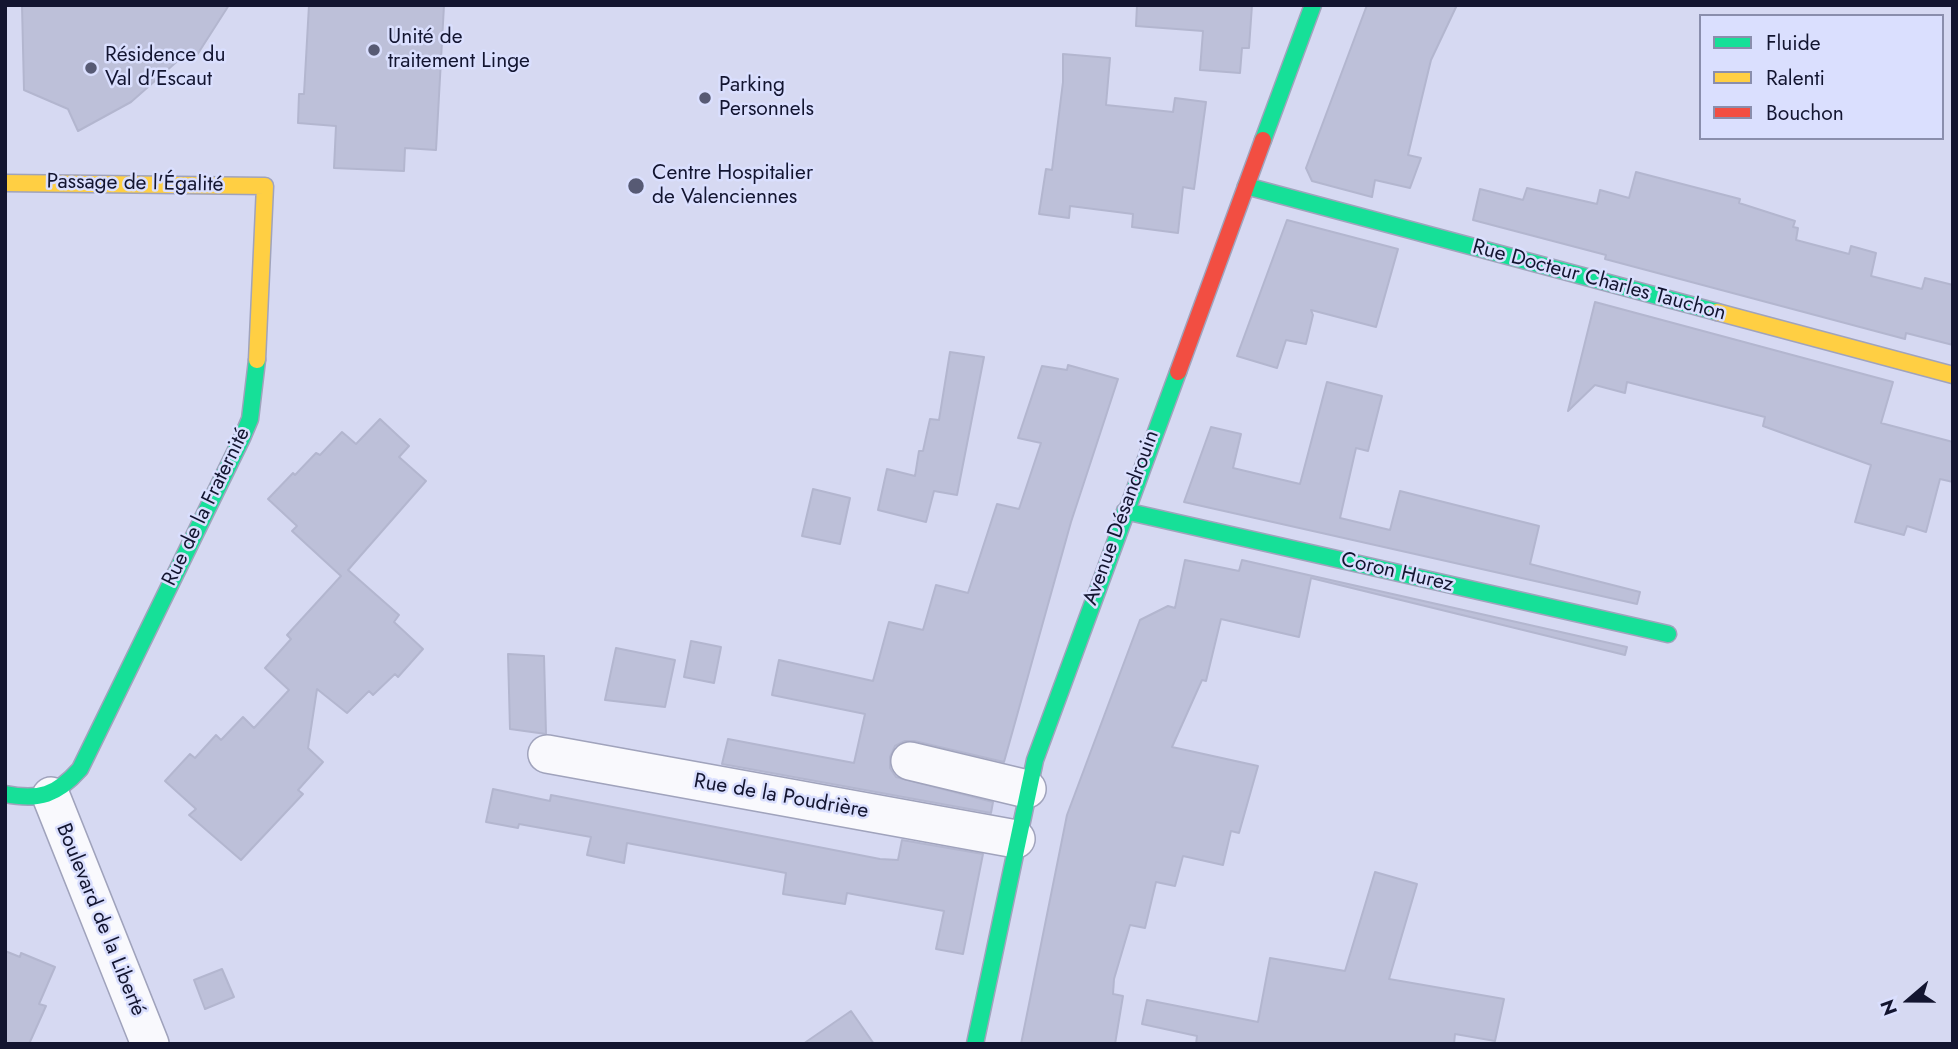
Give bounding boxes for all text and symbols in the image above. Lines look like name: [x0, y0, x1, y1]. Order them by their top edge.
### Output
legend: [1699, 14, 1944, 140]
place label: Unité de traitement Linge: [388, 25, 530, 75]
text: Fluide: [1766, 28, 1821, 58]
marker: Unité de traitement Linge: [366, 42, 382, 58]
place label: Résidence du Val d'Escaut: [105, 43, 225, 93]
marker: Résidence du Val d'Escaut: [83, 60, 99, 76]
text: Ralenti: [1766, 63, 1825, 93]
place label: Parking Personnels: [719, 73, 814, 123]
marker: Parking Personnels: [697, 90, 713, 106]
text: Bouchon: [1766, 98, 1844, 128]
place label: Centre Hospitalier de Valenciennes: [652, 161, 813, 211]
street label: Passage de l'Égalité: [46, 170, 224, 198]
marker: Centre Hospitalier de Valenciennes: [626, 176, 646, 196]
street label: Rue Docteur Charles Tauchon: [1469, 235, 1729, 327]
street label: Rue de la Fraternité: [158, 424, 256, 590]
street label: Avenue Désandrouin: [1079, 427, 1165, 609]
street label: Coron Hurez: [1338, 548, 1456, 598]
street label: Rue de la Poudrière: [692, 769, 870, 825]
street label: Boulevard de la Liberté: [50, 820, 150, 1020]
north arrow: [1874, 965, 1944, 1035]
text: N: [1874, 996, 1904, 1019]

